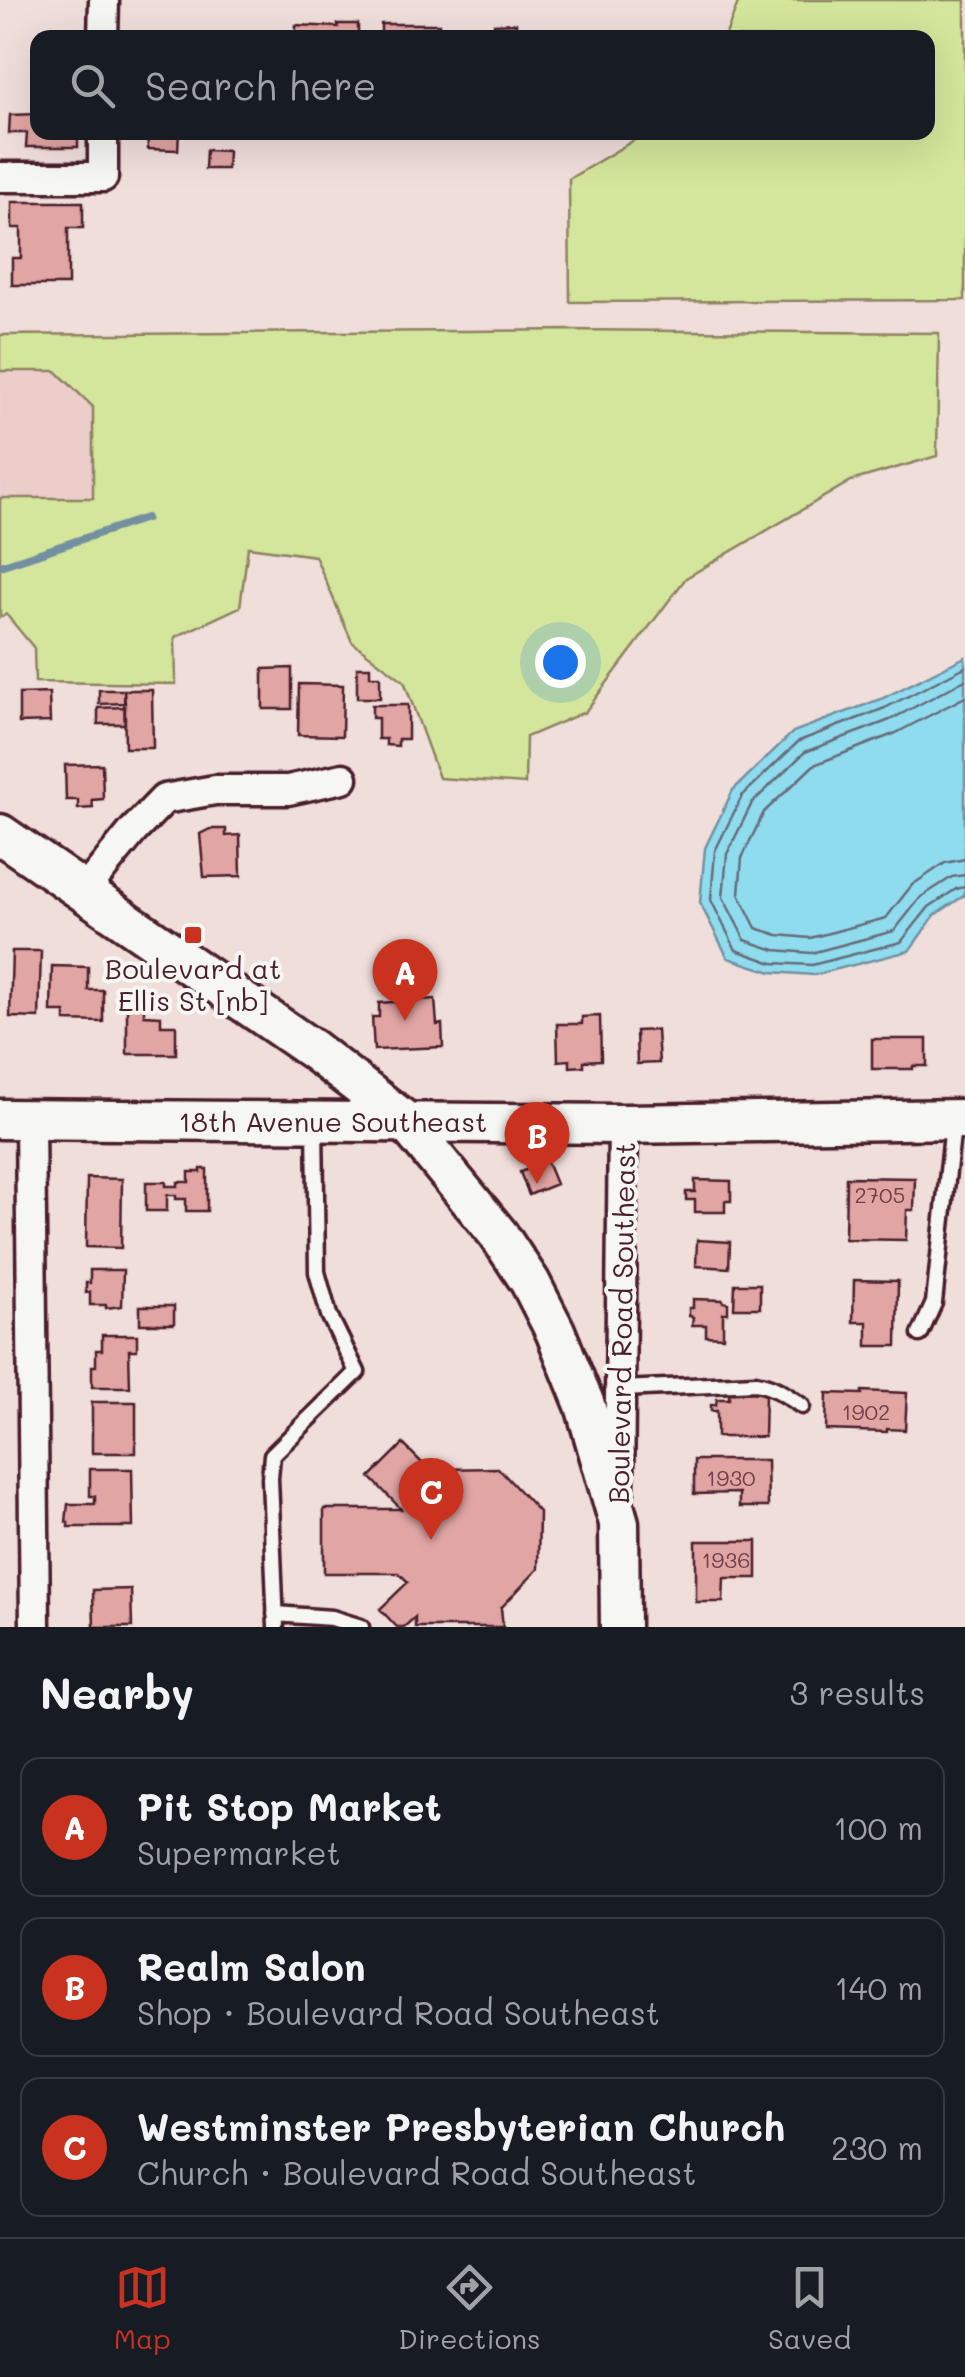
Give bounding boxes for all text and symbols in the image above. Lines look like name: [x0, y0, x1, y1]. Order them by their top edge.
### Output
search box: [30, 30, 935, 140]
icon: search: [65, 58, 120, 113]
text: Search here: [145, 60, 376, 110]
your location: [535, 637, 586, 688]
marker: Boulevard at Ellis St [nb]: [182, 924, 204, 946]
pin: A: [372, 938, 438, 1021]
place label: Boulevard at Ellis St [nb]: [105, 950, 281, 1018]
pin: B: [504, 1102, 570, 1184]
street label: 18th Avenue Southeast: [179, 1103, 487, 1139]
street label: Boulevard Road Southeast: [600, 1142, 642, 1504]
house number: 2705: [855, 1180, 905, 1209]
house number: 1902: [842, 1397, 890, 1426]
pin: C: [398, 1458, 464, 1540]
house number: 1930: [706, 1463, 756, 1492]
house number: 1936: [701, 1545, 751, 1574]
text: Nearby: [40, 1665, 194, 1720]
text: 3 results: [789, 1671, 925, 1713]
text: Pit Stop Market: [137, 1781, 442, 1831]
text: A: [63, 1806, 86, 1848]
text: 100 m: [833, 1806, 923, 1848]
text: Supermarket: [137, 1831, 341, 1873]
text: Realm Salon: [137, 1941, 366, 1991]
text: B: [64, 1966, 85, 2008]
text: 140 m: [834, 1966, 923, 2008]
text: Shop · Boulevard Road Southeast: [137, 1991, 660, 2033]
text: Westminster Presbyterian Church: [137, 2101, 785, 2151]
text: C: [63, 2126, 86, 2168]
text: 230 m: [831, 2126, 923, 2168]
text: Church · Boulevard Road Southeast: [137, 2151, 696, 2193]
tab: Map: [114, 2260, 171, 2356]
tab: Directions: [398, 2260, 541, 2356]
tab: Saved: [768, 2260, 851, 2356]

